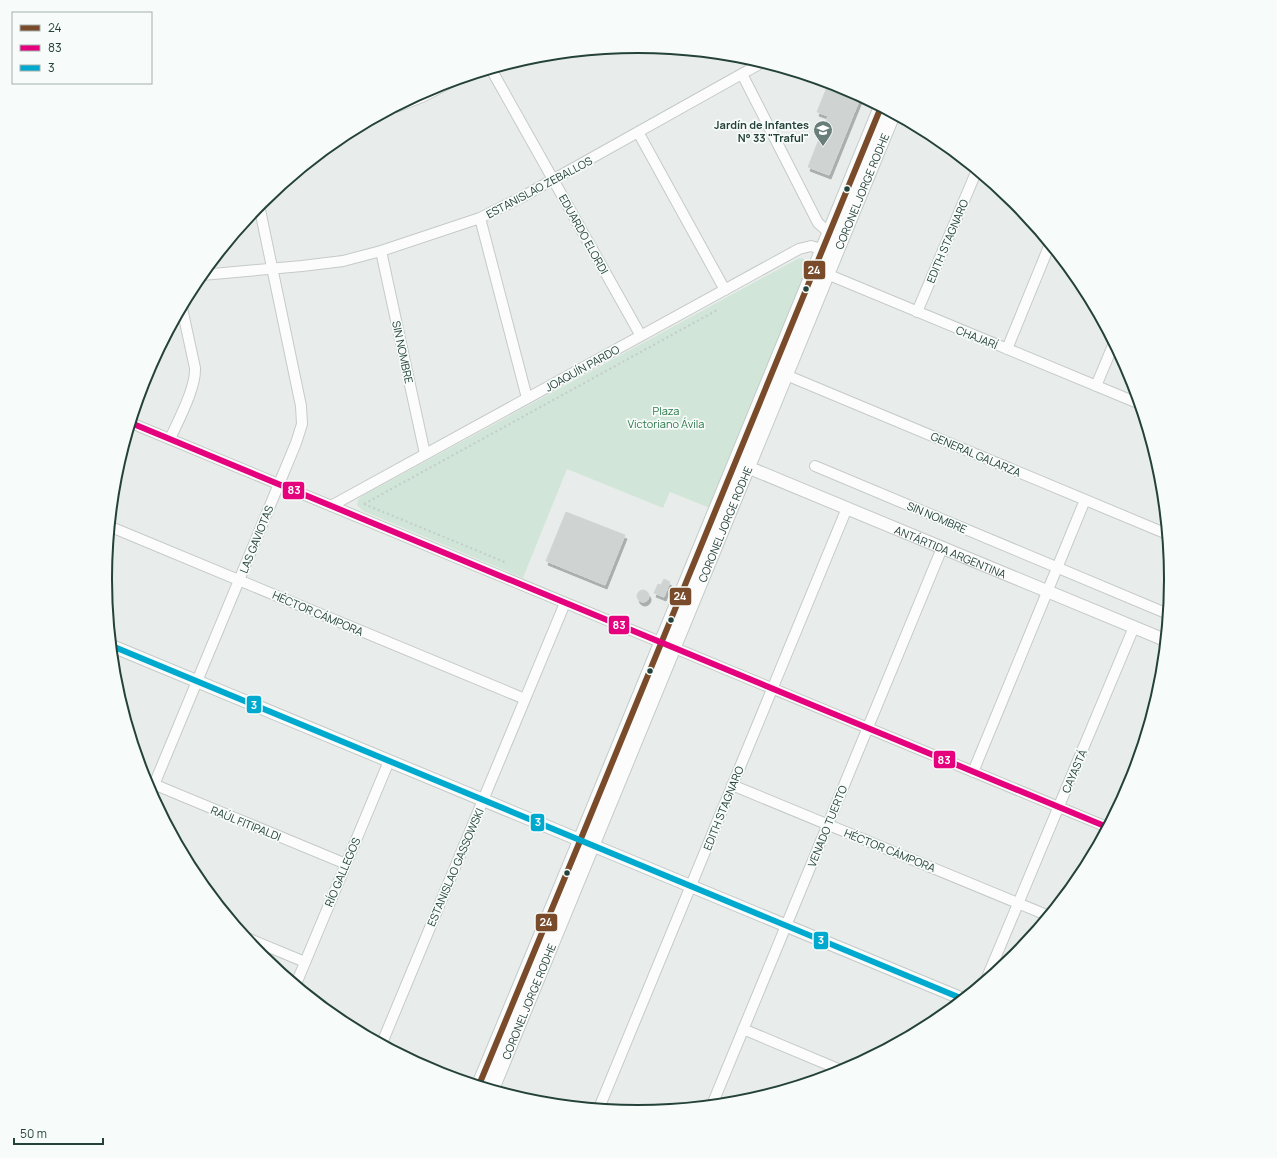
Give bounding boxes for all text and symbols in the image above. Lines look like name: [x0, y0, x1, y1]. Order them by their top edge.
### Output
legend: [12, 12, 152, 84]
text: 24: [48, 19, 62, 36]
text: 83: [48, 39, 62, 56]
text: 3: [48, 59, 55, 76]
place label: Jardín de Infantes N° 33 "Traful": [714, 117, 809, 145]
school or university icon: Jardín de Infantes N° 33 "Traful": [812, 119, 834, 147]
street label: CORONEL JORGE RODHE: [831, 131, 892, 251]
street label: ESTANISLAO ZEBALLOS: [483, 153, 595, 221]
unlabelled marker: [842, 184, 852, 194]
street label: EDUARDO ELORDI: [556, 191, 612, 277]
street label: EDITH STAGNARO: [923, 197, 971, 285]
line badge: 24: [803, 260, 826, 280]
text: 24: [807, 262, 821, 277]
unlabelled marker: [801, 284, 811, 294]
street label: SIN NOMBRE: [389, 319, 417, 385]
street label: CHAJARÍ: [954, 322, 1000, 352]
street label: JOAQUÍN PARDO: [542, 341, 622, 395]
park label: Plaza Victoriano Ávila: [628, 403, 704, 431]
street label: GENERAL GALARZA: [929, 428, 1023, 480]
street label: CORONEL JORGE RODHE: [694, 464, 755, 584]
line badge: 83: [282, 481, 305, 500]
text: 83: [287, 482, 301, 497]
street label: SIN NOMBRE: [905, 498, 969, 536]
street label: LAS GAVIOTAS: [236, 503, 277, 575]
street label: ANTÁRTIDA ARGENTINA: [893, 521, 1009, 581]
street label: HÉCTOR CÁMPORA: [270, 587, 366, 639]
line badge: 24: [669, 587, 692, 606]
text: 24: [673, 588, 687, 603]
line badge: 83: [608, 615, 630, 635]
unlabelled marker: [666, 615, 676, 625]
text: 83: [612, 617, 626, 632]
unlabelled marker: [645, 666, 655, 676]
line badge: 3: [246, 695, 262, 714]
text: 3: [251, 697, 257, 712]
street label: CAYASTÁ: [1058, 747, 1090, 795]
line badge: 83: [933, 750, 956, 769]
text: 83: [937, 752, 951, 767]
street label: EDITH STAGNARO: [699, 764, 747, 852]
street label: VENADO TUERTO: [804, 783, 850, 869]
street label: RAÚL FITIPALDI: [209, 802, 283, 844]
street label: ESTANISLAO GASSOWSKI: [423, 806, 487, 928]
line badge: 3: [530, 813, 545, 832]
text: 3: [535, 814, 541, 829]
street label: HÉCTOR CÁMPORA: [842, 825, 938, 875]
street label: RÍO GALLEGOS: [321, 835, 363, 909]
unlabelled marker: [562, 868, 572, 878]
line badge: 24: [535, 913, 558, 932]
text: 24: [539, 914, 553, 929]
line badge: 3: [813, 931, 829, 950]
text: 3: [818, 932, 824, 947]
street label: CORONEL JORGE RODHE: [498, 941, 559, 1061]
scale bar: [14, 1120, 103, 1146]
text: 50 m: [20, 1125, 47, 1142]

